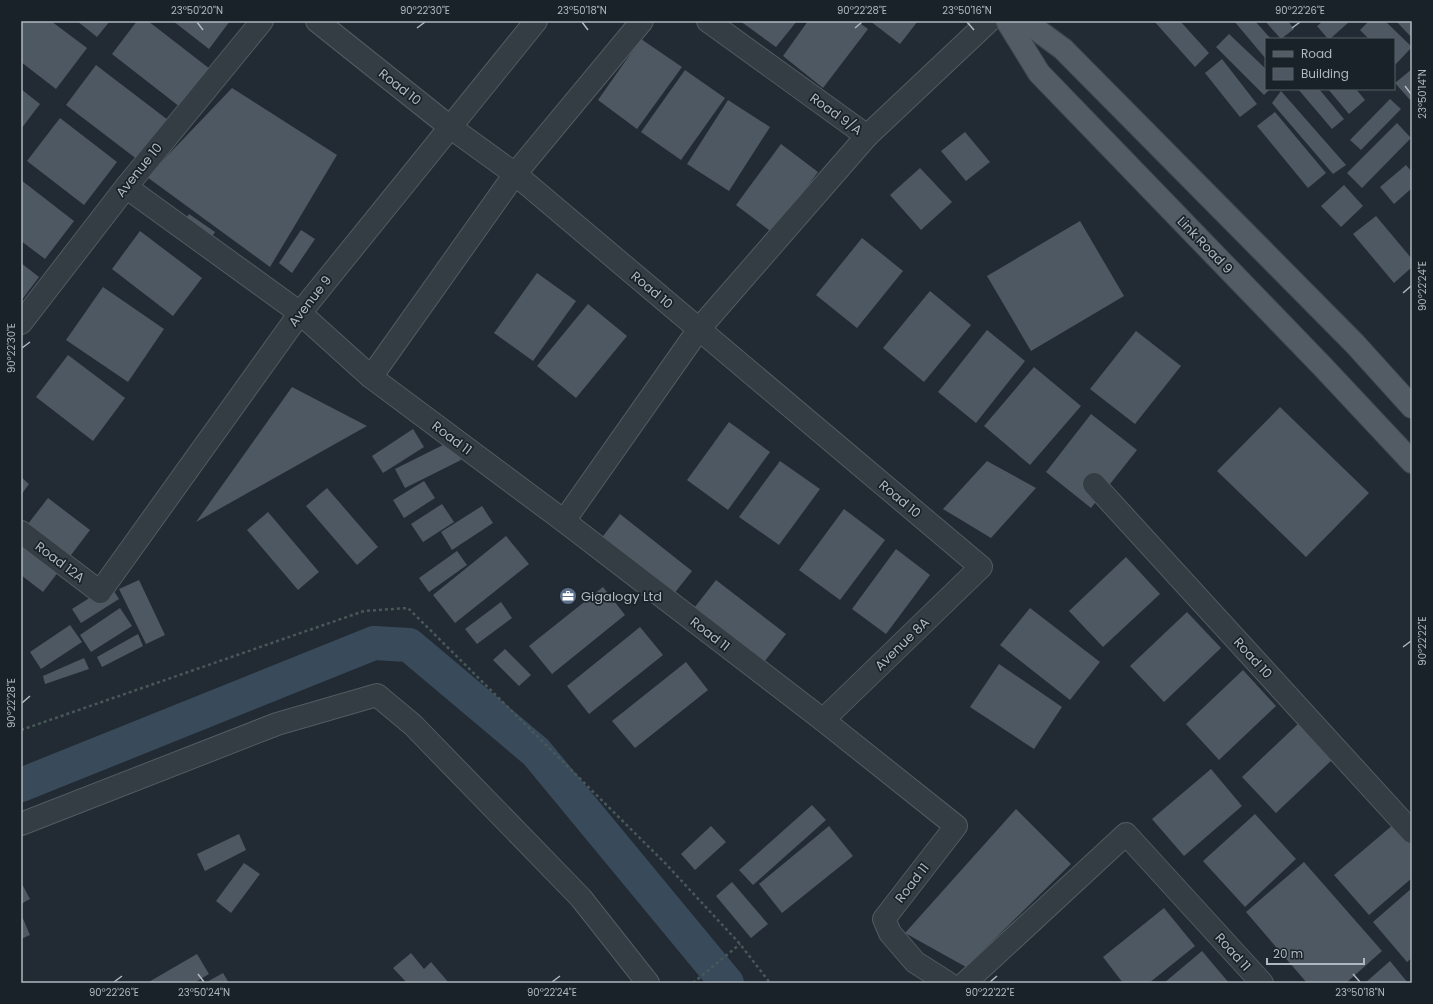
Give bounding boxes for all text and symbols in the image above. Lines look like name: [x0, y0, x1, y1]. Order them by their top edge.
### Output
text: 23°50'20"N: [171, 3, 223, 18]
text: 90°22'30"E: [400, 3, 450, 18]
text: 23°50'18"N: [557, 3, 607, 18]
text: 90°22'28"E: [837, 3, 887, 18]
text: 23°50'16"N: [942, 3, 992, 18]
text: 90°22'26"E: [1275, 3, 1325, 18]
legend: [1265, 38, 1395, 90]
text: Road: [1301, 45, 1332, 62]
street label: Road 10: [375, 64, 425, 110]
text: Building: [1301, 65, 1349, 82]
text: 23°50'14"N: [1415, 69, 1430, 119]
street label: Road 9/A: [806, 89, 866, 140]
street label: Avenue 10: [111, 139, 167, 201]
street label: Link Road 9: [1173, 212, 1237, 278]
text: 90°22'24"E: [1415, 261, 1430, 311]
street label: Road 10: [627, 267, 677, 313]
street label: Avenue 9: [284, 271, 336, 331]
text: 90°22'30"E: [4, 323, 19, 373]
street label: Road 11: [428, 417, 476, 459]
street label: Road 10: [875, 476, 925, 522]
street label: Road 12A: [31, 537, 89, 587]
office icon: Gigalogy Ltd: [558, 586, 578, 606]
place label: Gigalogy Ltd: [581, 587, 662, 606]
street label: Road 11: [686, 612, 734, 656]
street label: Avenue 8A: [870, 613, 934, 675]
text: 90°22'22"E: [1415, 616, 1430, 666]
street label: Road 10: [1229, 633, 1277, 683]
text: 90°22'28"E: [4, 678, 19, 728]
street label: Road 11: [890, 859, 934, 907]
street label: Road 11: [1211, 929, 1255, 975]
scale bar: [1267, 940, 1364, 966]
text: 20 m: [1273, 945, 1303, 962]
text: 90°22'26"E: [89, 985, 139, 1000]
text: 23°50'24"N: [178, 985, 230, 1000]
text: 90°22'24"E: [527, 985, 577, 1000]
text: 90°22'22"E: [965, 985, 1015, 1000]
text: 23°50'18"N: [1335, 985, 1385, 1000]

